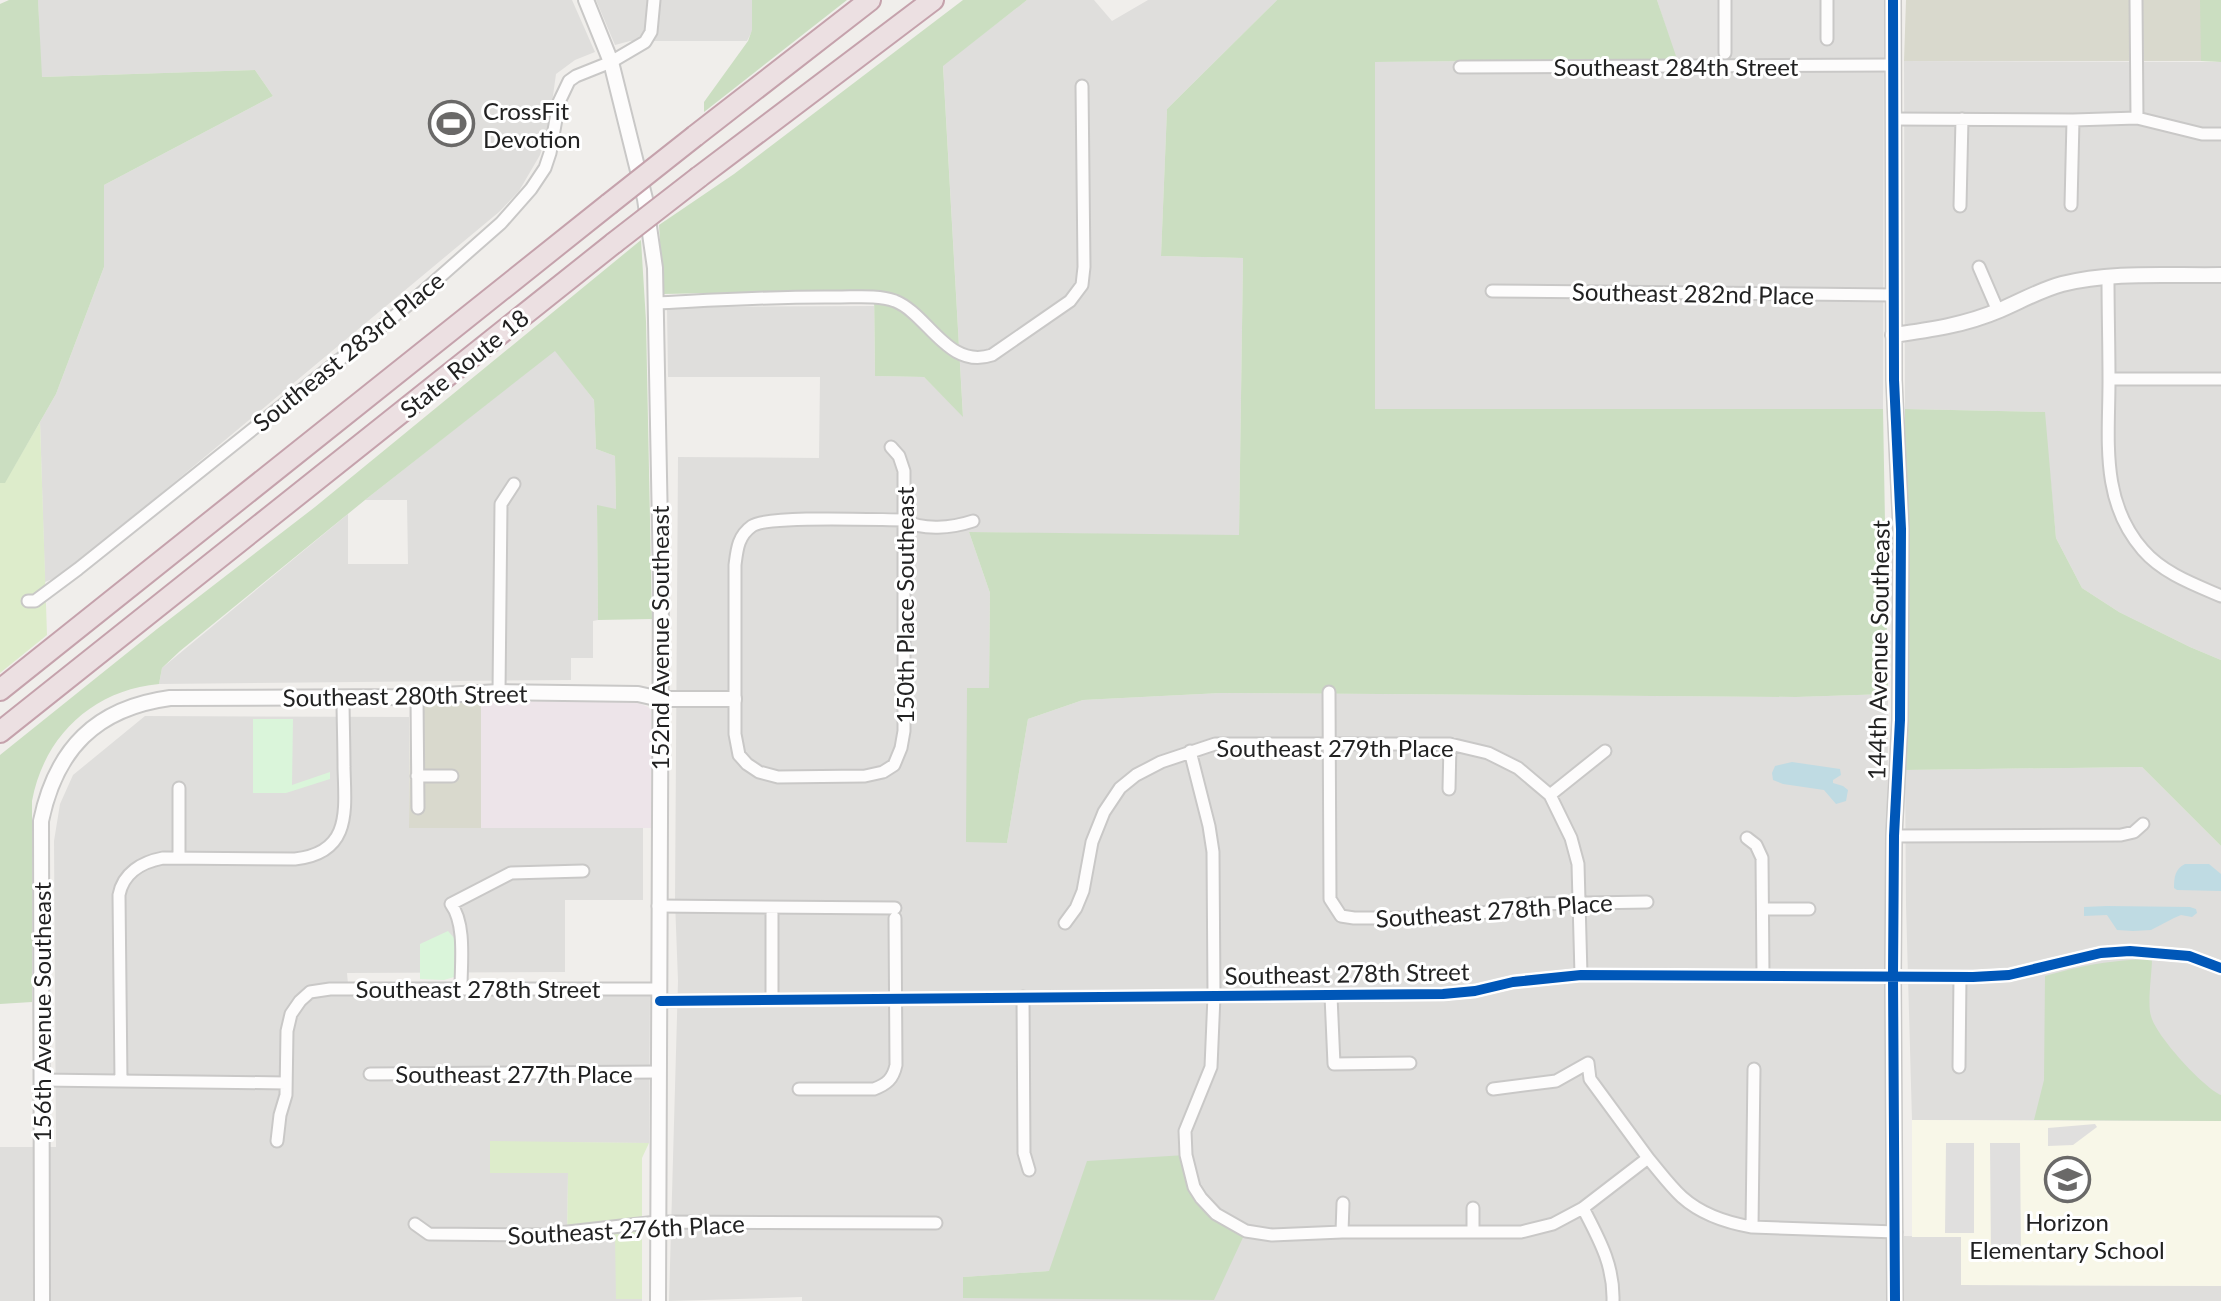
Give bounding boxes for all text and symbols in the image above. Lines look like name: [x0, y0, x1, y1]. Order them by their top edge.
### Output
street label: Southeast 284th Street: [1554, 52, 1799, 81]
place label: CrossFit Devotion: [483, 96, 581, 153]
sports icon: CrossFit Devotion: [428, 100, 476, 148]
street label: Southeast 283rd Place: [247, 265, 449, 437]
street label: Southeast 282nd Place: [1572, 276, 1814, 310]
street label: State Route 18: [394, 302, 534, 424]
street label: 150th Place Southeast: [890, 486, 919, 724]
street label: 152nd Avenue Southeast: [645, 505, 674, 771]
street label: 144th Avenue Southeast: [1861, 519, 1895, 780]
street label: Southeast 280th Street: [282, 678, 528, 712]
street label: Southeast 279th Place: [1216, 733, 1454, 762]
street label: 156th Avenue Southeast: [27, 881, 56, 1142]
street label: Southeast 278th Place: [1375, 887, 1613, 933]
street label: Southeast 278th Street: [1224, 956, 1470, 990]
street label: Southeast 278th Street: [356, 974, 601, 1003]
street label: Southeast 277th Place: [395, 1059, 633, 1088]
school or university icon: Horizon Elementary School: [2043, 1155, 2091, 1203]
place label: Horizon Elementary School: [1969, 1207, 2165, 1264]
street label: Southeast 276th Place: [507, 1208, 745, 1250]

